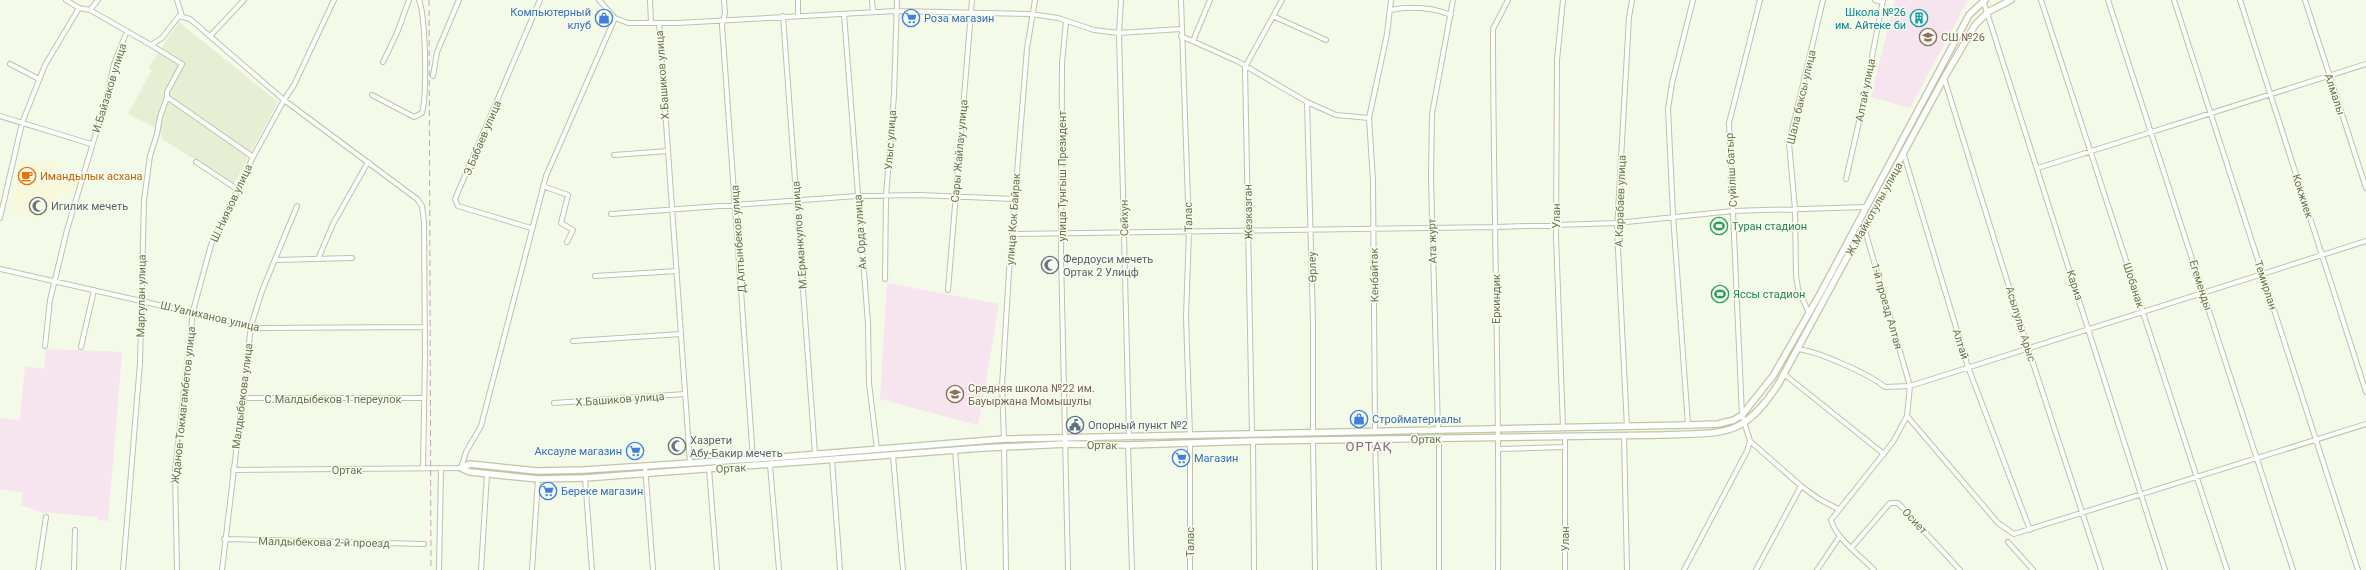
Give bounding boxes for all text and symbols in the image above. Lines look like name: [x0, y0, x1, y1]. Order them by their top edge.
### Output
place label: Компьютерный клуб: [510, 6, 591, 32]
place label: Школа №26 им. Айтеке би: [1835, 6, 1906, 32]
shop icon: Компьютерный клуб: [594, 8, 614, 28]
supermarket icon: Роза магазин: [901, 8, 921, 28]
building icon: Школа №26 им. Айтеке би: [1909, 8, 1929, 28]
place label: Роза магазин: [924, 12, 994, 25]
school or university icon: СШ №26: [1918, 27, 1938, 47]
street label: Х.Башиков улица: [653, 30, 672, 120]
place label: СШ №26: [1941, 31, 1985, 44]
street label: И.Байзаков улица: [90, 42, 129, 134]
street label: Шала баксы улица: [1784, 49, 1819, 146]
street label: Алтай улица: [1853, 57, 1878, 123]
street label: Алмалы: [2322, 72, 2347, 116]
street label: Э.Бабаев улица: [461, 99, 504, 178]
street label: Сары Жайлау улица: [949, 99, 970, 203]
street label: Улыс улица: [882, 110, 899, 170]
street label: улица Тунгыш Президент: [1056, 110, 1069, 242]
street label: Сүйіліш батыр: [1723, 133, 1740, 207]
street label: А.Карабаев улица: [1612, 155, 1629, 247]
street label: Ж.Майкотулы улица: [1843, 160, 1906, 258]
street label: Ш.Ниязов улица: [208, 162, 255, 244]
cafe icon: Имандылык асхана: [17, 166, 37, 186]
place label: Имандылык асхана: [40, 170, 143, 183]
street label: Кокжиек: [2289, 172, 2316, 220]
street label: улица Кок Байрак: [1004, 173, 1023, 265]
street label: М.Ерманкулов улица: [789, 181, 810, 289]
street label: Жезказган: [1242, 184, 1255, 240]
street label: Д.Алтынбеков улица: [728, 185, 749, 293]
street label: Ак Орда улица: [851, 194, 870, 270]
mosque icon: Игилик мечеть: [28, 196, 48, 216]
place label: Игилик мечеть: [51, 200, 128, 213]
street label: Сейхун: [1118, 200, 1131, 236]
street label: Талас: [1181, 202, 1196, 232]
street label: Улан: [1550, 203, 1563, 229]
sports icon: Туран стадион: [1709, 216, 1729, 236]
street label: Ата журт: [1425, 217, 1440, 264]
place label: Туран стадион: [1732, 220, 1807, 233]
street label: Кенбайтак: [1368, 247, 1381, 302]
street label: Өрлеу: [1305, 251, 1320, 283]
place label: Фердоуси мечеть Ортак 2 Улицф: [1063, 253, 1153, 279]
street label: Маргулан улица: [134, 254, 149, 338]
mosque icon: Фердоуси мечеть Ортак 2 Улицф: [1040, 255, 1060, 275]
street label: Егеменды: [2186, 258, 2215, 312]
street label: Темирлан: [2251, 259, 2280, 311]
street label: Шобанак: [2120, 261, 2147, 310]
street label: 1-й проезд Алтая: [1868, 262, 1905, 351]
street label: Кариз: [2064, 268, 2086, 302]
street label: Еркиндик: [1490, 274, 1503, 324]
sports icon: Яссы стадион: [1710, 284, 1730, 304]
street label: Асылулы Арыс: [2003, 285, 2038, 364]
place label: Яссы стадион: [1733, 288, 1805, 301]
street label: Ш.Уалиханов улица: [159, 299, 261, 334]
street label: Жданов-Токмагамбетов улица: [169, 326, 198, 484]
street label: Алтай: [1950, 327, 1971, 361]
street label: Малдыбекова улица: [230, 342, 255, 450]
place label: Средняя школа №22 им. Бауыржана Момышулы: [968, 382, 1095, 408]
school or university icon: Средняя школа №22 им. Бауыржана Момышулы: [945, 384, 965, 404]
street label: Х.Башиков улица: [575, 390, 665, 409]
street label: С.Малдыбеков 1 переулок: [265, 393, 401, 406]
shop icon: Стройматериалы: [1349, 409, 1369, 429]
place label: Стройматериалы: [1372, 413, 1461, 426]
public building icon: Опорный пункт №2: [1065, 415, 1085, 435]
place label: Опорный пункт №2: [1088, 419, 1188, 432]
street label: Ортак: [1411, 433, 1441, 446]
place label: Хазрети Абу-Бакир мечеть: [690, 434, 783, 460]
mosque icon: Хазрети Абу-Бакир мечеть: [667, 436, 687, 456]
street label: Ортак: [1087, 439, 1117, 452]
district label: ОРТАҚ: [1346, 439, 1392, 454]
supermarket icon: Аксауле магазин: [625, 441, 645, 461]
place label: Аксауле магазин: [534, 445, 622, 458]
supermarket icon: Магазин: [1171, 448, 1191, 468]
place label: Магазин: [1194, 452, 1238, 465]
street label: Ортак: [715, 461, 747, 476]
street label: Ортак: [332, 464, 362, 477]
supermarket icon: Береке магазин: [538, 481, 558, 501]
place label: Береке магазин: [561, 485, 643, 498]
street label: Осиет: [1899, 506, 1930, 538]
street label: Улан: [1559, 526, 1572, 552]
street label: Талас: [1184, 527, 1197, 557]
street label: Малдыбекова 2-й проезд: [258, 535, 390, 550]

